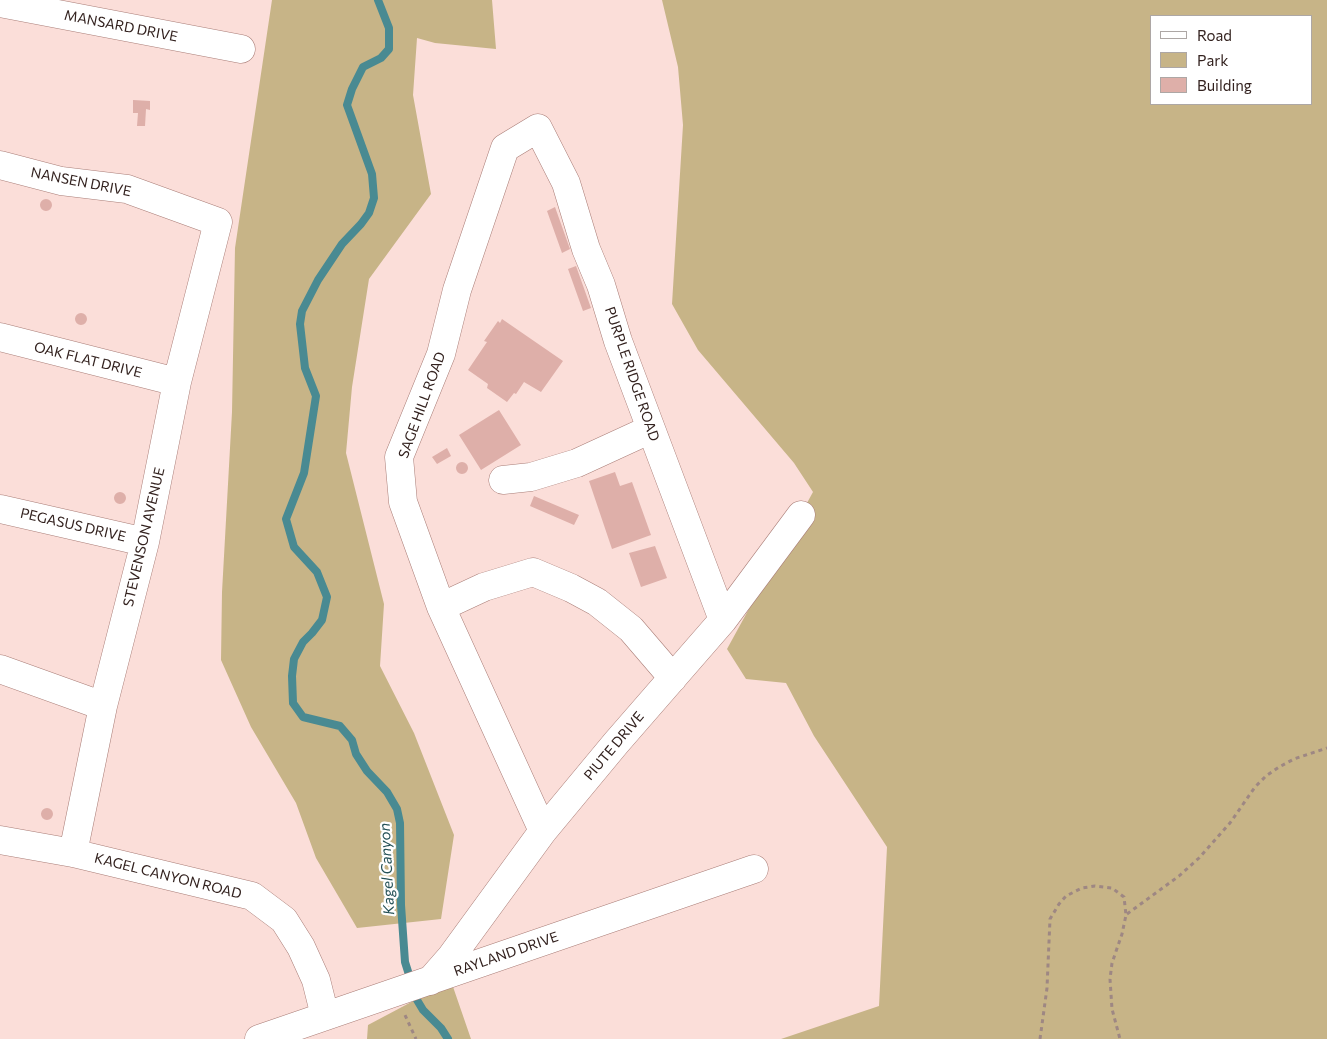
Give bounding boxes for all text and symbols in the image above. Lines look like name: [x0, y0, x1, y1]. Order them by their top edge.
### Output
street label: MANSARD DRIVE: [63, 7, 179, 45]
legend: [1150, 15, 1312, 105]
text: Road: [1197, 26, 1232, 44]
text: Park: [1197, 51, 1228, 69]
text: Building: [1197, 76, 1252, 94]
street label: NANSEN DRIVE: [29, 164, 133, 200]
street label: PURPLE RIDGE ROAD: [601, 305, 663, 443]
street label: OAK FLAT DRIVE: [32, 338, 144, 382]
street label: SAGE HILL ROAD: [395, 350, 449, 460]
street label: STEVENSON AVENUE: [120, 466, 168, 608]
street label: PEGASUS DRIVE: [19, 505, 127, 545]
street label: PIUTE DRIVE: [580, 708, 648, 784]
water label: Kagel Canyon: [376, 823, 398, 915]
street label: KAGEL CANYON ROAD: [93, 850, 243, 902]
street label: RAYLAND DRIVE: [451, 928, 561, 980]

